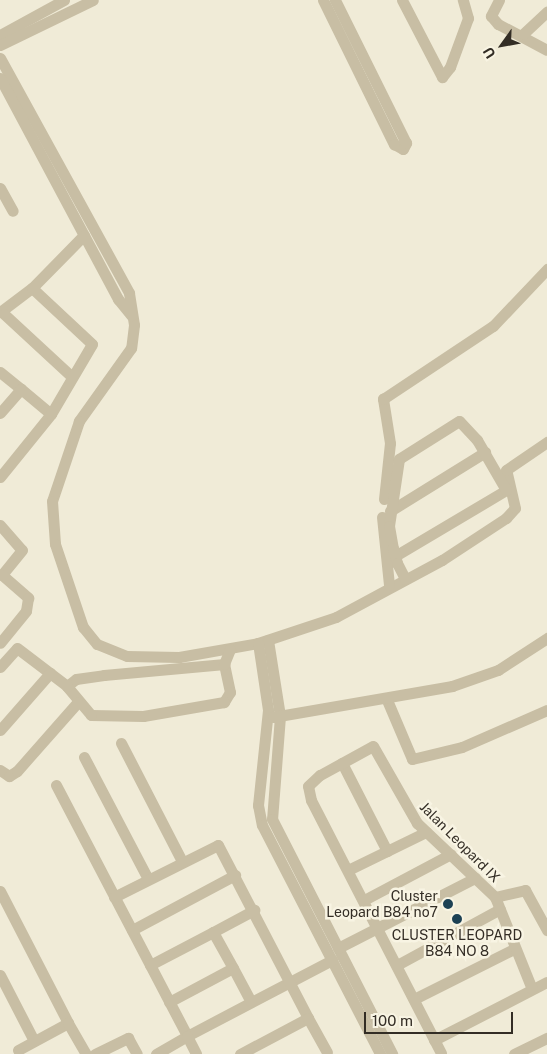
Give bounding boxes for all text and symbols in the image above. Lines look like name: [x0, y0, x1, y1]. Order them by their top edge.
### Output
north arrow: [477, 20, 527, 70]
text: U: [480, 44, 499, 61]
street label: Jalan Leopard IX: [416, 798, 504, 886]
place label: Cluster Leopard B84 no7: [326, 888, 438, 920]
marker: Cluster Leopard B84 no7: [442, 898, 454, 910]
marker: CLUSTER LEOPARD B84 NO 8: [451, 913, 463, 925]
place label: CLUSTER LEOPARD B84 NO 8: [392, 927, 522, 960]
scale bar: [367, 1002, 516, 1034]
text: 100 m: [372, 1012, 413, 1029]

